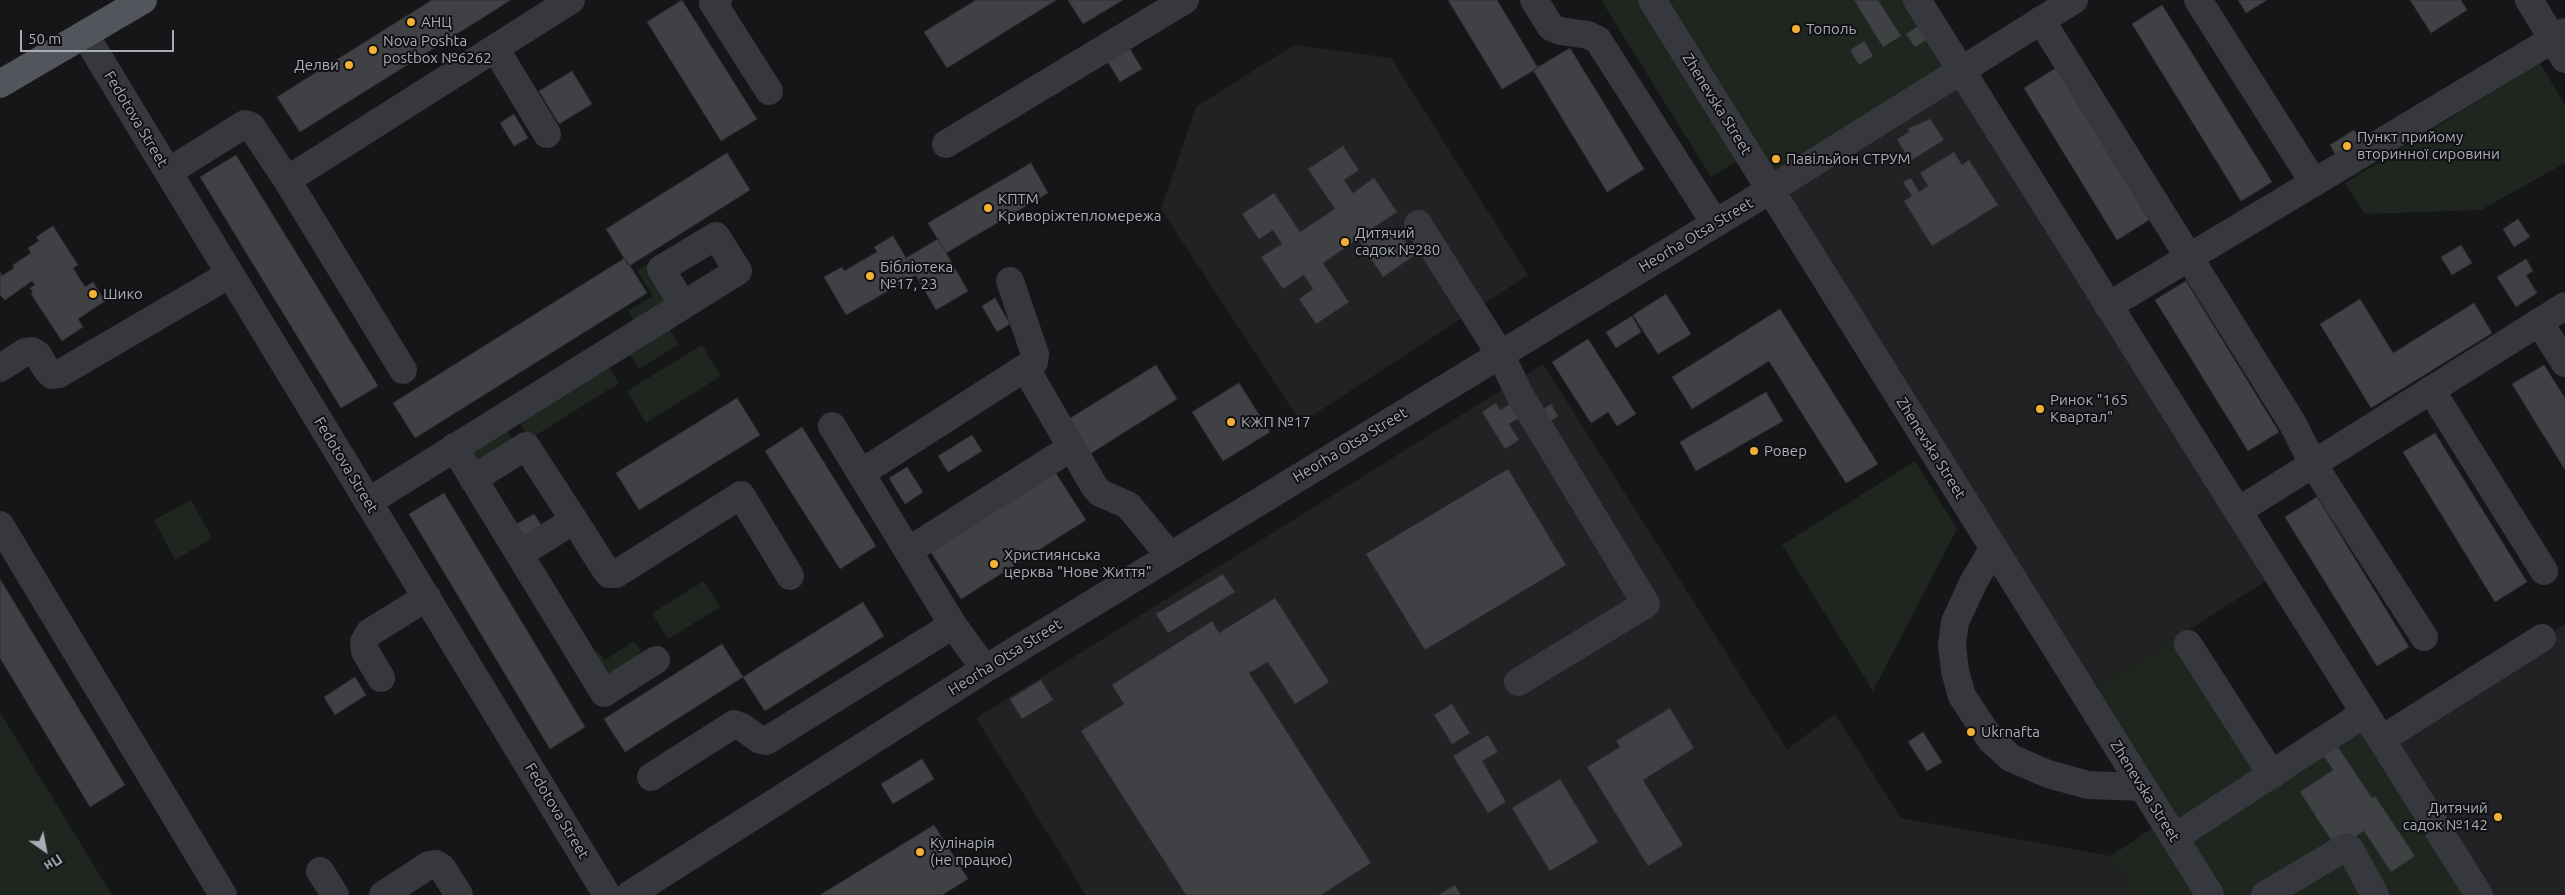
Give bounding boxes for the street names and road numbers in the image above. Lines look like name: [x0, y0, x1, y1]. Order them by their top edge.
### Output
street label: Zhenevska Street: [1678, 50, 1756, 158]
street label: Fedotova Street: [100, 68, 172, 170]
street label: Heorha Otsa Street: [1636, 194, 1756, 276]
street label: Zhenevska Street: [1892, 394, 1970, 502]
street label: Heorha Otsa Street: [1290, 404, 1410, 486]
street label: Fedotova Street: [310, 414, 382, 516]
street label: Heorha Otsa Street: [945, 615, 1065, 699]
street label: Zhenevska Street: [2106, 737, 2184, 845]
street label: Fedotova Street: [521, 760, 593, 862]

